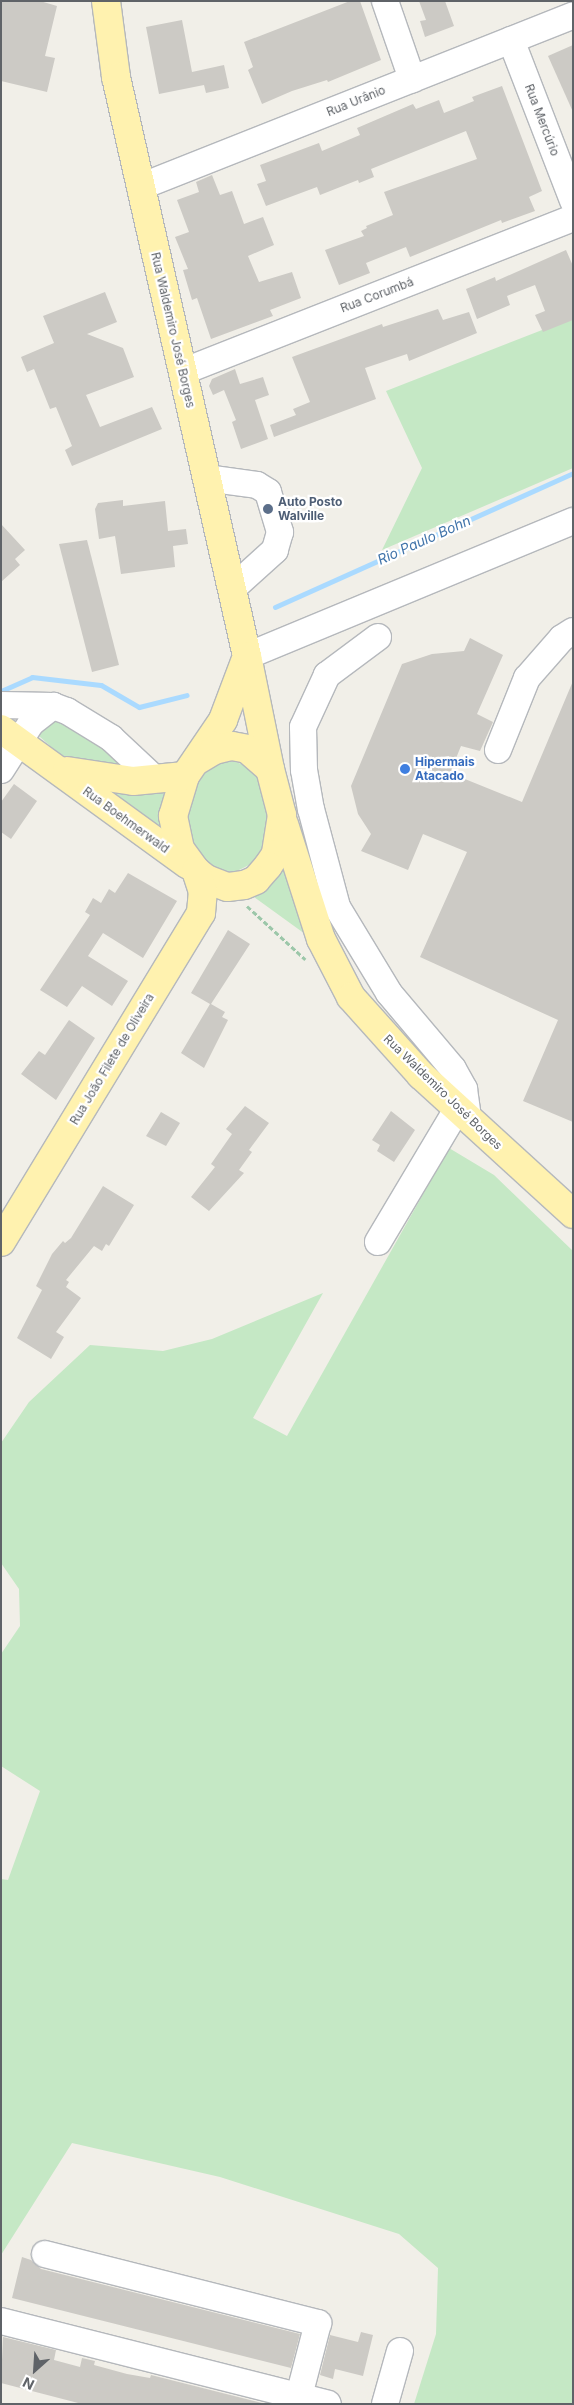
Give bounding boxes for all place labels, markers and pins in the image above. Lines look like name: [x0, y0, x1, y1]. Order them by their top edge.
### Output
place label: Auto Posto Walville: [278, 495, 342, 523]
marker: Auto Posto Walville: [262, 503, 274, 515]
place label: Hipermais Atacado: [415, 755, 475, 783]
marker: Hipermais Atacado: [399, 763, 411, 775]

